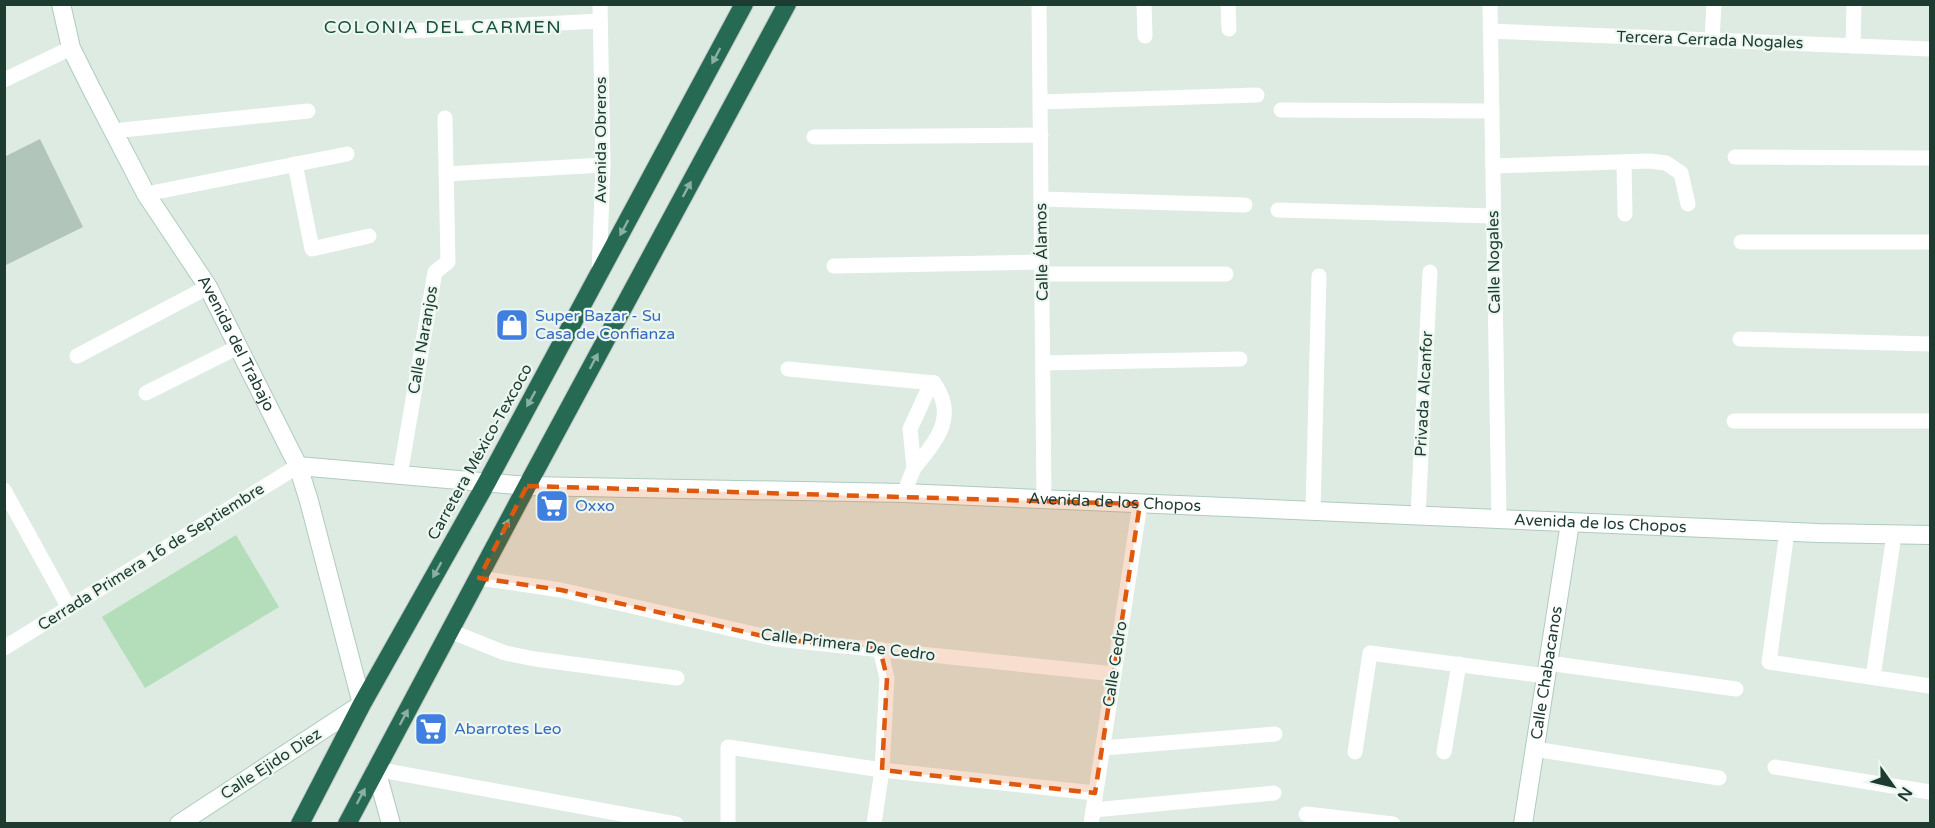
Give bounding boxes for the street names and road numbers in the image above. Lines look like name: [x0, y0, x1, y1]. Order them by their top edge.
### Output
street label: Tercera Cerrada Nogales: [1616, 27, 1804, 53]
street label: Avenida Obreros: [591, 77, 611, 203]
street label: Calle Álamos: [1031, 203, 1053, 301]
street label: Calle Nogales: [1483, 210, 1505, 314]
street label: Avenida del Trabajo: [193, 271, 279, 415]
street label: Calle Naranjos: [404, 284, 442, 396]
street label: Privada Alcanfor: [1411, 330, 1437, 457]
street label: Carretera México-Texcoco: [423, 360, 537, 544]
street label: Cerrada Primera 16 de Septiembre: [34, 479, 268, 635]
street label: Avenida de los Chopos: [1028, 488, 1202, 516]
street label: Avenida de los Chopos: [1514, 510, 1687, 537]
street label: Calle Chabacanos: [1526, 605, 1567, 741]
street label: Calle Cedro: [1098, 620, 1132, 708]
street label: Calle Primera De Cedro: [760, 624, 936, 666]
street label: Calle Ejido Diez: [217, 724, 325, 804]

